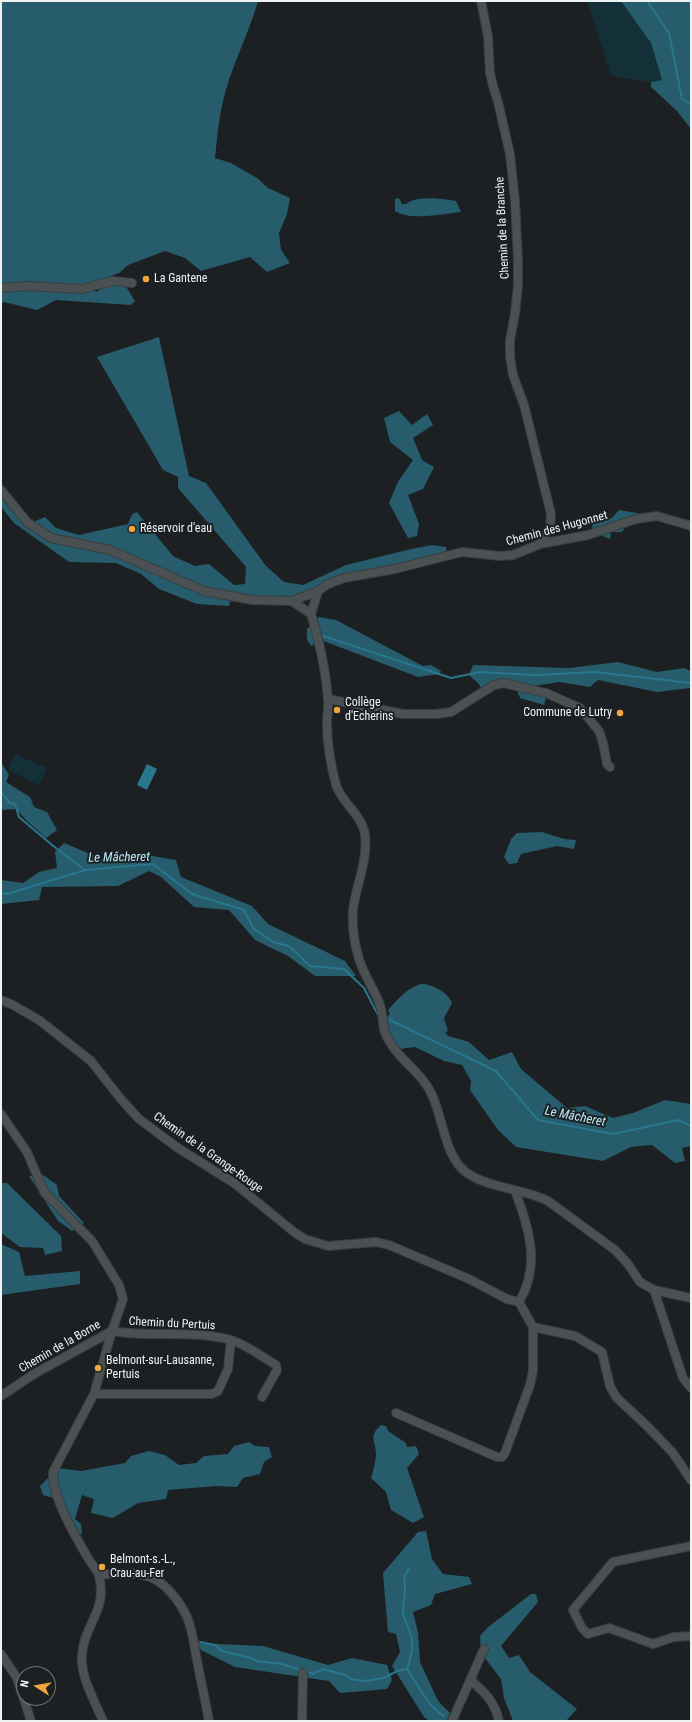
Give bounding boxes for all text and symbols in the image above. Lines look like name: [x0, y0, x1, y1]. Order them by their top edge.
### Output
street label: Chemin de la Branche: [493, 176, 513, 280]
place label: La Gantene: [154, 272, 207, 286]
marker: La Gantene: [141, 274, 151, 284]
street label: Chemin des Hugonnet: [505, 509, 609, 549]
place label: Réservoir d'eau: [140, 522, 212, 536]
marker: Réservoir d'eau: [127, 524, 137, 534]
place label: Collège d'Echerins: [345, 696, 394, 724]
marker: Collège d'Echerins: [332, 705, 342, 715]
place label: Commune de Lutry: [523, 706, 612, 720]
marker: Commune de Lutry: [615, 708, 625, 718]
water label: Le Mâcheret: [88, 850, 150, 866]
water label: Le Mâcheret: [543, 1103, 607, 1131]
street label: Chemin de la Grange-Rouge: [150, 1110, 266, 1196]
street label: Chemin du Pertuis: [128, 1315, 216, 1333]
street label: Chemin de la Borne: [17, 1318, 103, 1376]
place label: Belmont-sur-Lausanne, Pertuis: [106, 1354, 214, 1382]
marker: Belmont-sur-Lausanne, Pertuis: [93, 1363, 103, 1373]
place label: Belmont-s.-L., Crau-au-Fer: [110, 1553, 175, 1581]
marker: Belmont-s.-L., Crau-au-Fer: [97, 1562, 107, 1572]
north arrow: [16, 1666, 56, 1706]
text: N: [18, 1679, 32, 1688]

